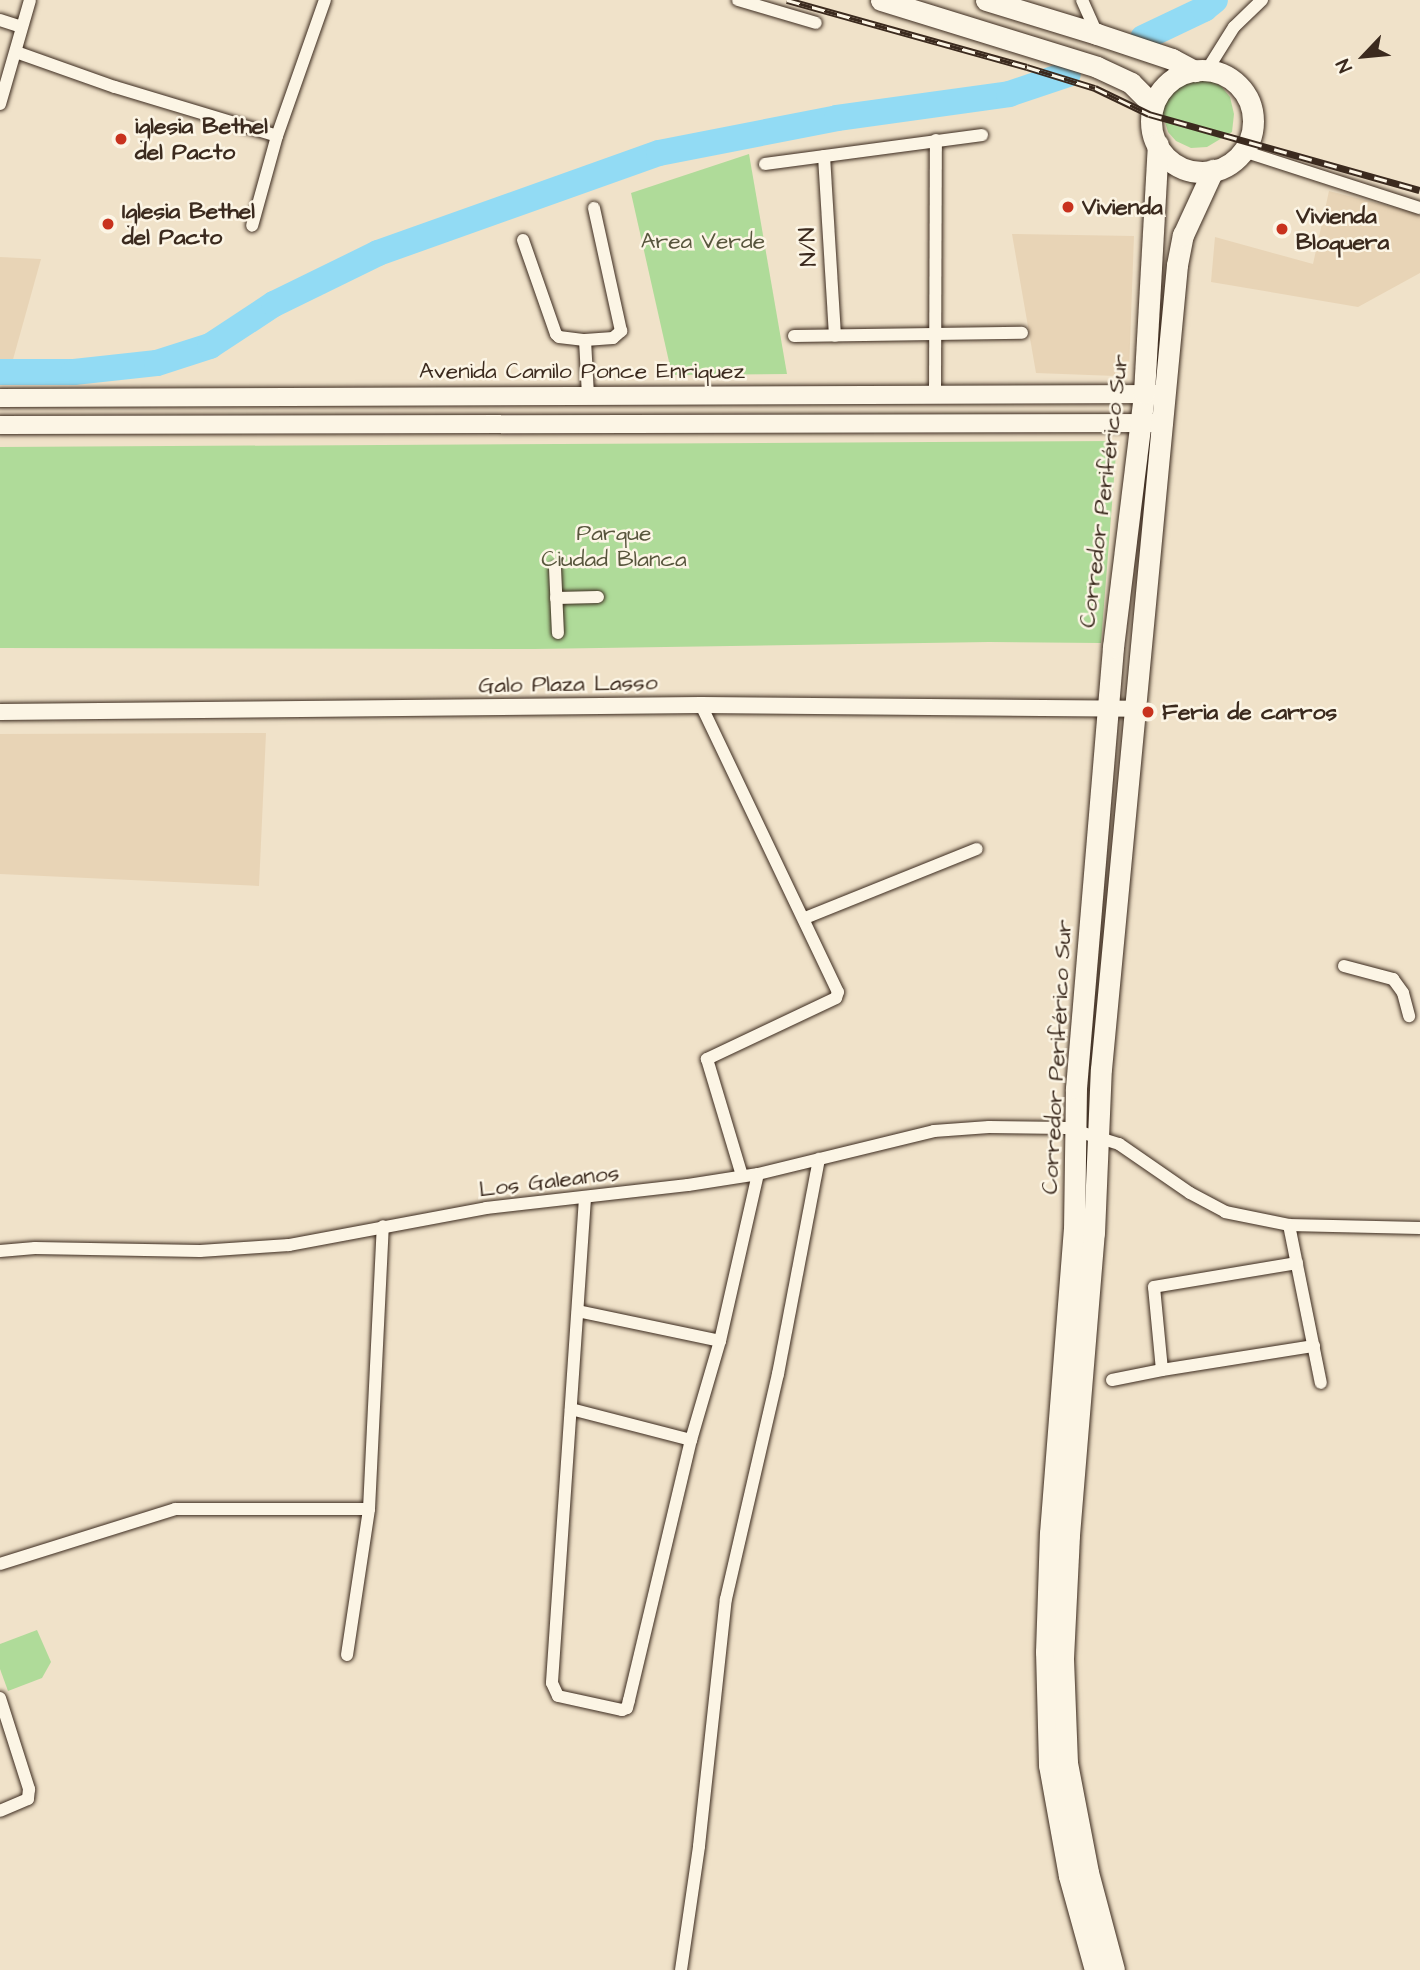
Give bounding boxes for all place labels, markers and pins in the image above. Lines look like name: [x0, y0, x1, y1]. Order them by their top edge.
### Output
place label: iglesia Bethel del Pacto: [135, 112, 268, 166]
marker: iglesia Bethel del Pacto: [113, 131, 129, 147]
place label: Vivienda: [1082, 193, 1163, 221]
place label: Iglesia Bethel del Pacto: [122, 197, 255, 251]
marker: Vivienda: [1060, 199, 1076, 215]
place label: Vivienda Bloquera: [1296, 202, 1389, 256]
marker: Iglesia Bethel del Pacto: [100, 216, 116, 232]
marker: Vivienda Bloquera: [1274, 221, 1290, 237]
place label: Feria de carros: [1162, 698, 1337, 726]
marker: Feria de carros: [1140, 704, 1156, 720]

